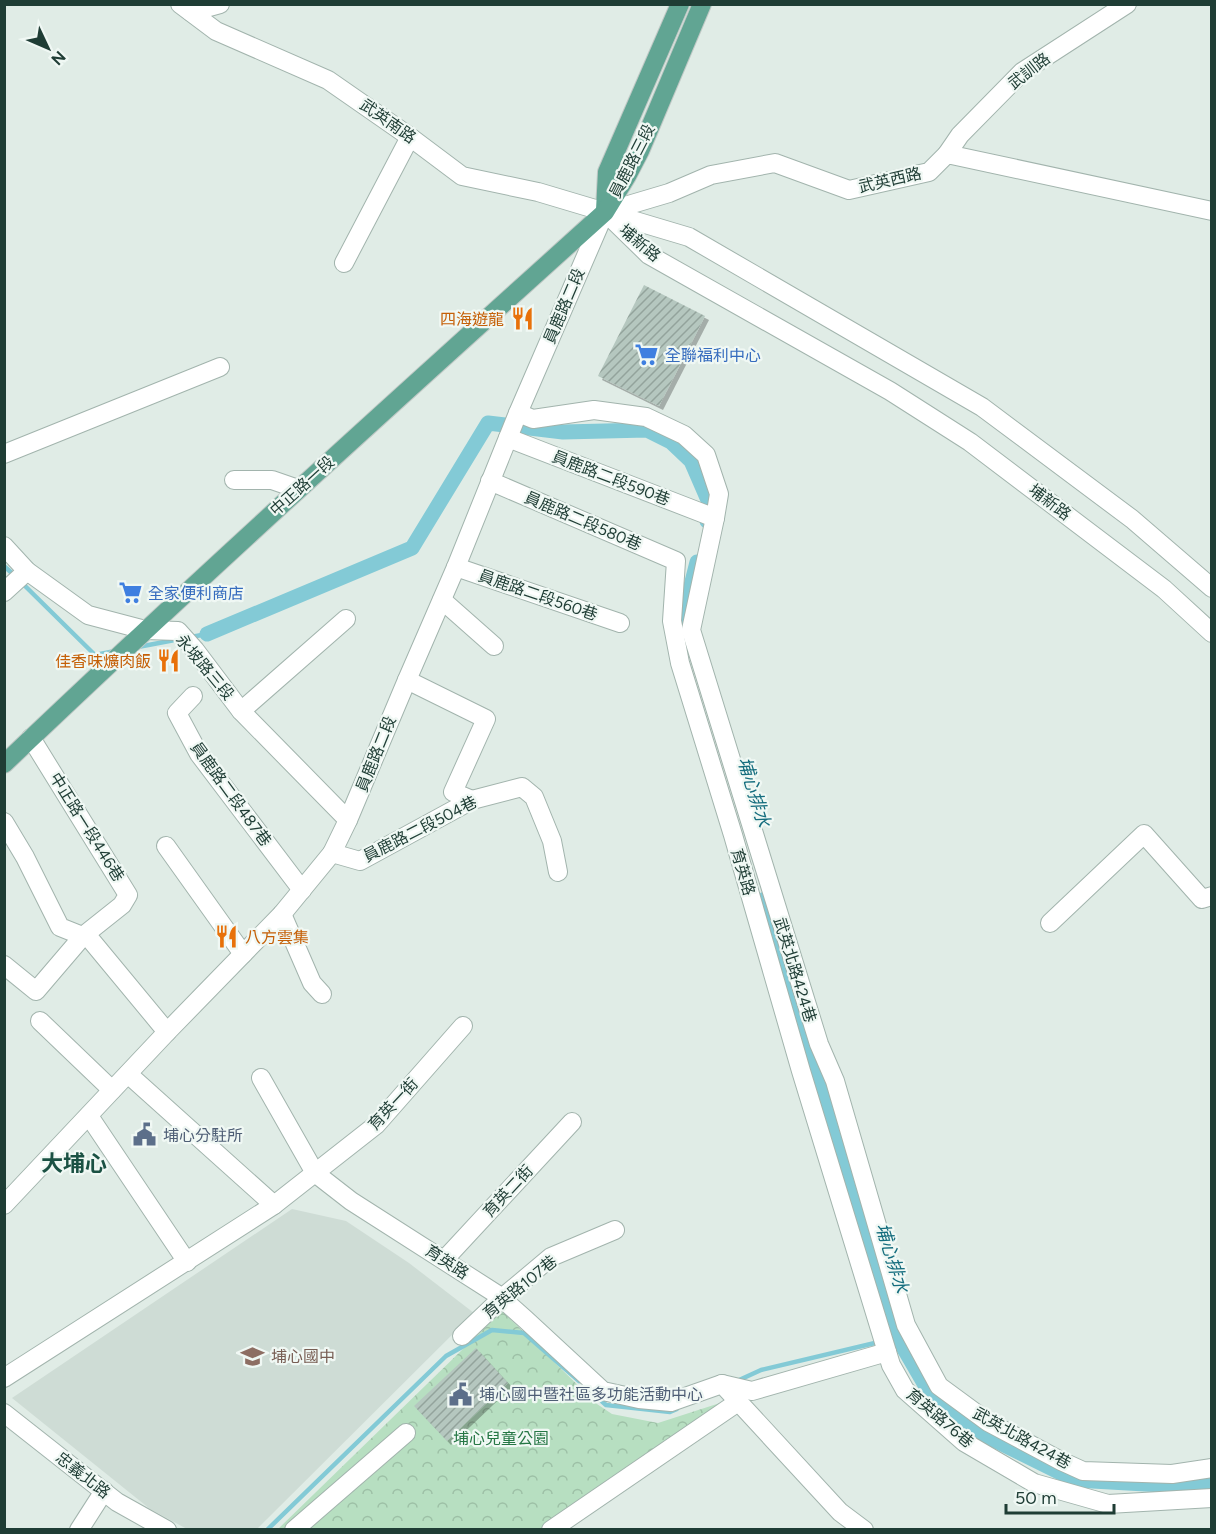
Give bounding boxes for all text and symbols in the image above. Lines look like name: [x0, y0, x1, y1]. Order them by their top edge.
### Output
north arrow: [18, 18, 78, 78]
text: N: [47, 47, 70, 69]
street label: 武訓路: [1004, 49, 1054, 93]
street label: 武英南路: [356, 95, 420, 147]
street label: 員鹿路三段: [605, 121, 659, 201]
street label: 武英西路: [857, 164, 923, 196]
street label: 埔新路: [616, 220, 664, 266]
street label: 員鹿路二段: [540, 265, 588, 347]
restaurant icon: 四海遊龍: [509, 306, 535, 332]
place label: 四海遊龍: [440, 310, 504, 329]
supermarket icon: 全聯福利中心: [634, 342, 660, 368]
place label: 全聯福利中心: [665, 346, 761, 365]
street label: 員鹿路二段590巷: [549, 447, 673, 509]
street label: 中正路一段: [266, 452, 338, 520]
street label: 埔新路: [1025, 480, 1075, 524]
street label: 員鹿路二段580巷: [522, 488, 644, 554]
street label: 員鹿路二段560巷: [476, 566, 600, 624]
supermarket icon: 全家便利商店: [117, 580, 143, 606]
place label: 全家便利商店: [148, 584, 244, 603]
street label: 永坡路三段: [172, 630, 238, 704]
restaurant icon: 佳香味爌肉飯: [156, 648, 182, 674]
place label: 佳香味爌肉飯: [55, 652, 151, 671]
street label: 員鹿路二段: [352, 713, 400, 795]
street label: 員鹿路二段487巷: [187, 738, 275, 850]
water label: 埔心排水: [733, 754, 775, 831]
street label: 中正路一段446巷: [46, 769, 128, 885]
street label: 員鹿路二段504巷: [360, 792, 480, 866]
street label: 育英路: [727, 846, 759, 898]
street label: 武英北路424巷: [770, 915, 820, 1025]
restaurant icon: 八方雲集: [214, 924, 240, 950]
place label: 八方雲集: [245, 928, 309, 947]
street label: 育英一街: [364, 1074, 422, 1134]
public building icon: 埔心分駐所: [132, 1122, 158, 1148]
place label: 埔心分駐所: [163, 1126, 243, 1145]
district label: 大埔心: [41, 1150, 107, 1177]
street label: 育英二街: [479, 1161, 537, 1221]
water label: 埔心排水: [871, 1220, 913, 1297]
street label: 育英路: [422, 1241, 472, 1283]
street label: 育英路107巷: [479, 1251, 561, 1323]
school or university icon: 埔心國中: [240, 1343, 266, 1369]
place label: 埔心國中: [271, 1347, 335, 1366]
public building icon: 埔心國中暨社區多功能活動中心: [448, 1381, 474, 1407]
street label: 育英路76巷: [903, 1384, 977, 1452]
place label: 埔心國中暨社區多功能活動中心: [479, 1385, 703, 1404]
street label: 武英北路424巷: [970, 1403, 1074, 1473]
park label: 埔心兒童公園: [453, 1429, 549, 1448]
street label: 忠義北路: [52, 1448, 114, 1502]
scale bar: [1006, 1477, 1114, 1515]
text: 50 m: [1015, 1487, 1057, 1509]

